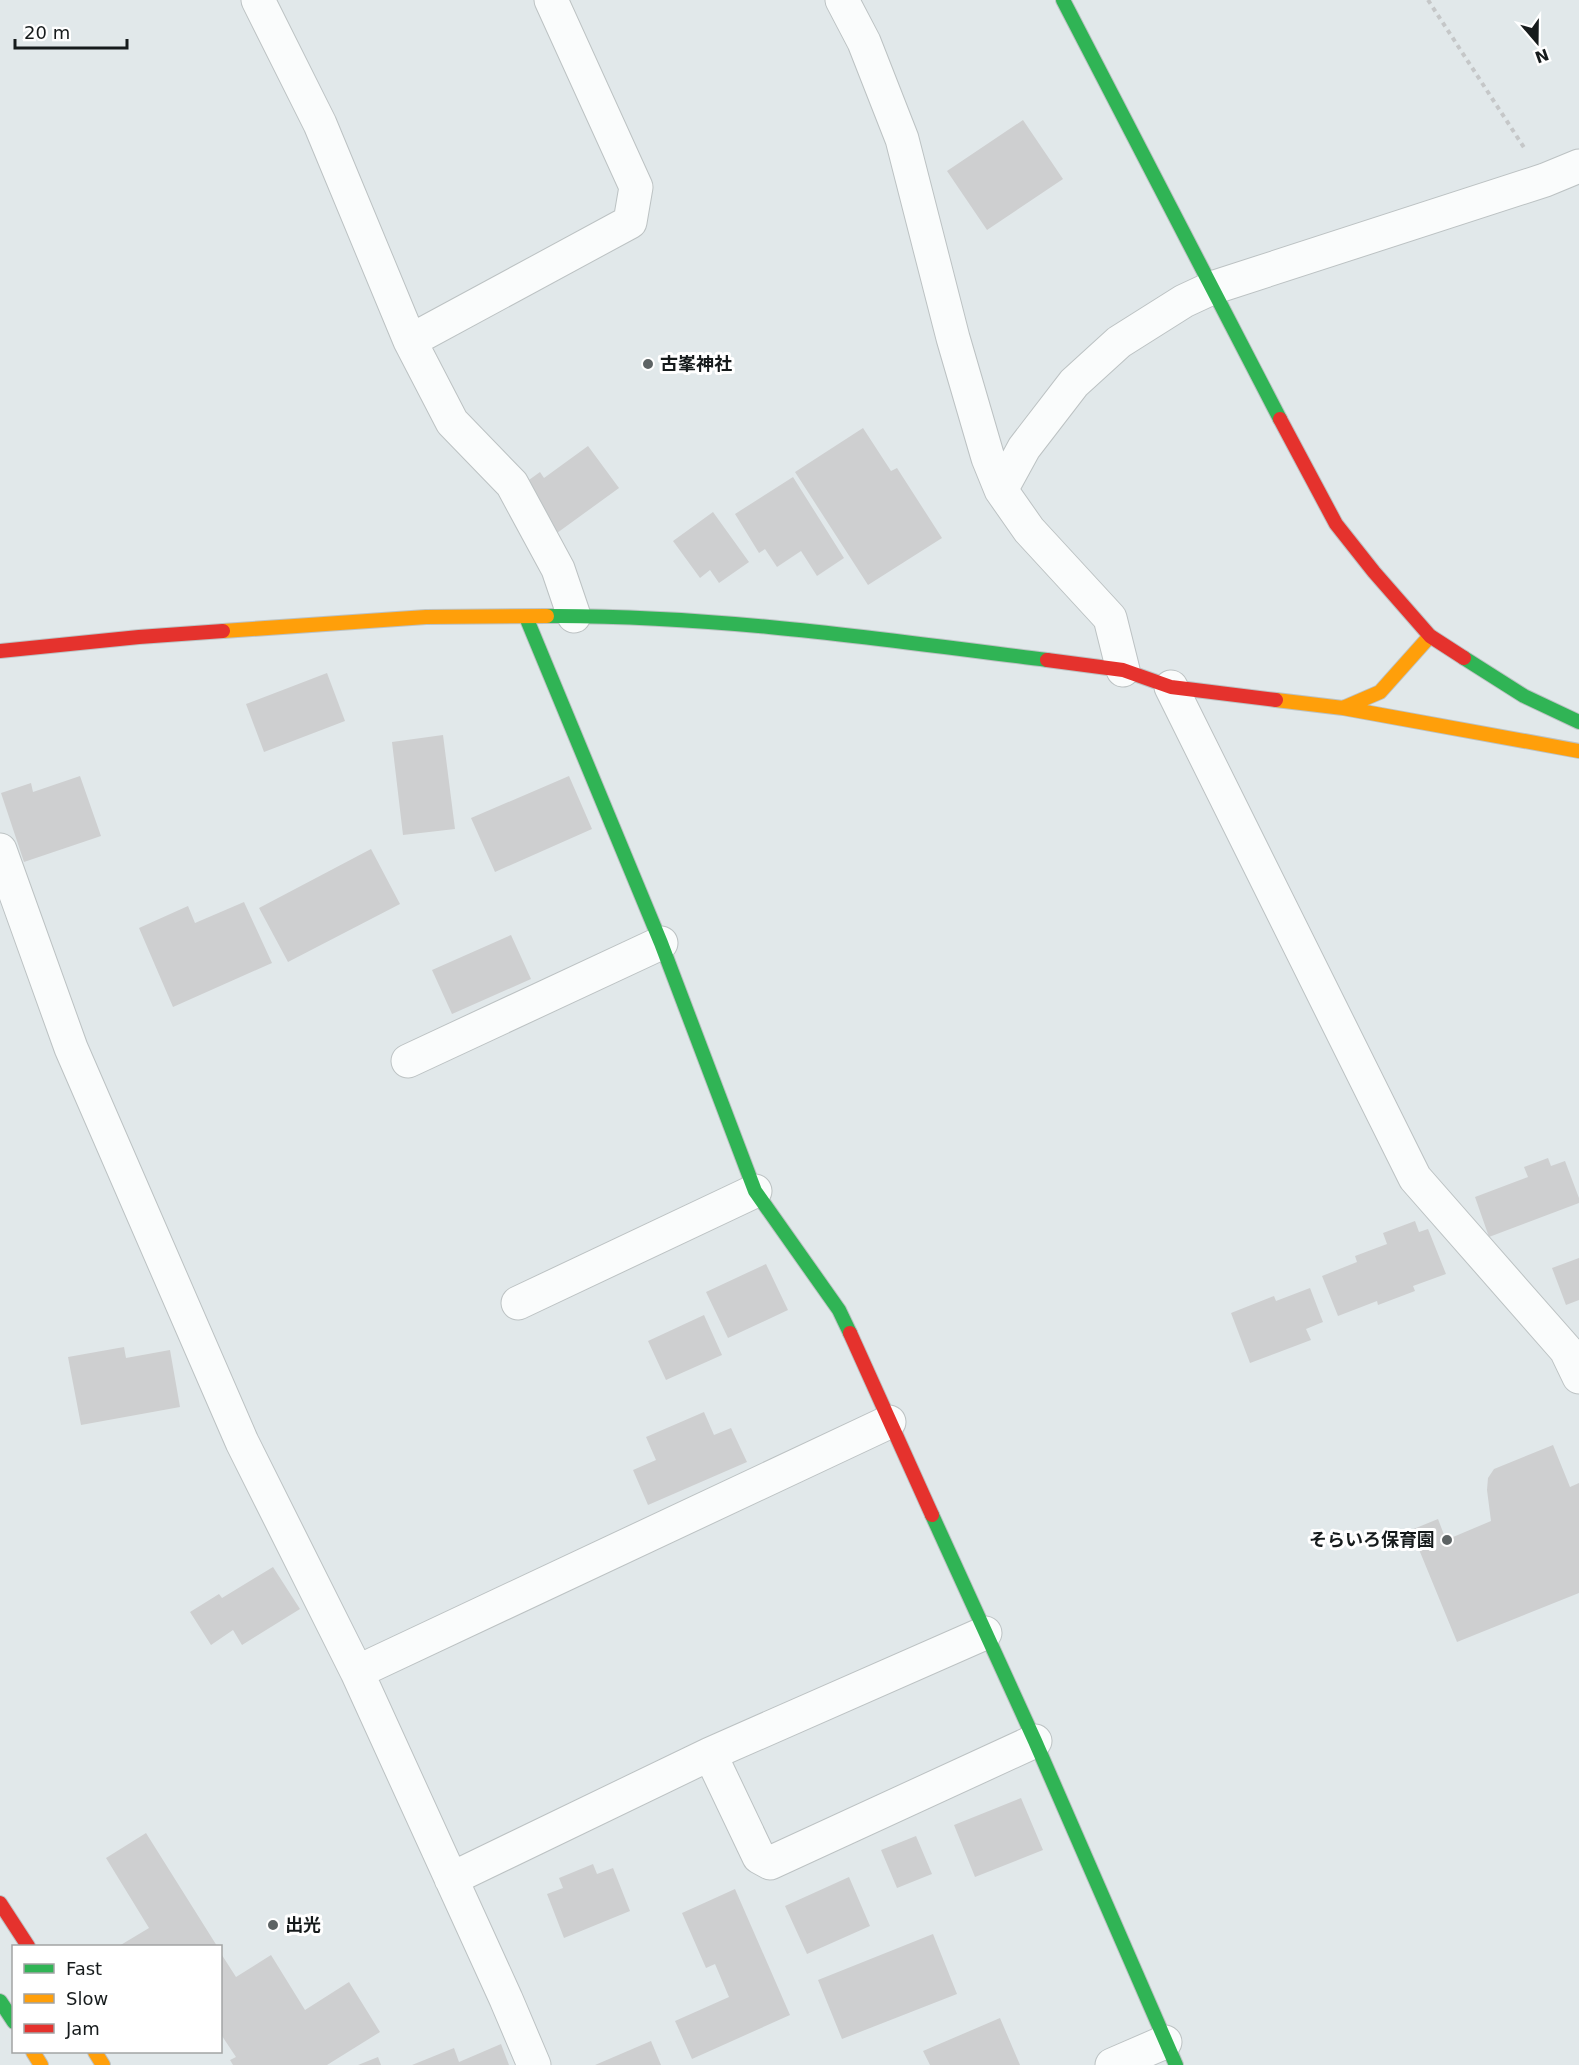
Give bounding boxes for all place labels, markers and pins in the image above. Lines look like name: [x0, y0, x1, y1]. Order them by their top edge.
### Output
place label: 古峯神社: [660, 353, 732, 374]
marker: 古峯神社: [641, 357, 655, 371]
place label: そらいろ保育園: [1309, 1529, 1435, 1550]
marker: そらいろ保育園: [1440, 1533, 1454, 1547]
place label: 出光: [285, 1914, 321, 1935]
marker: 出光: [266, 1918, 280, 1932]

